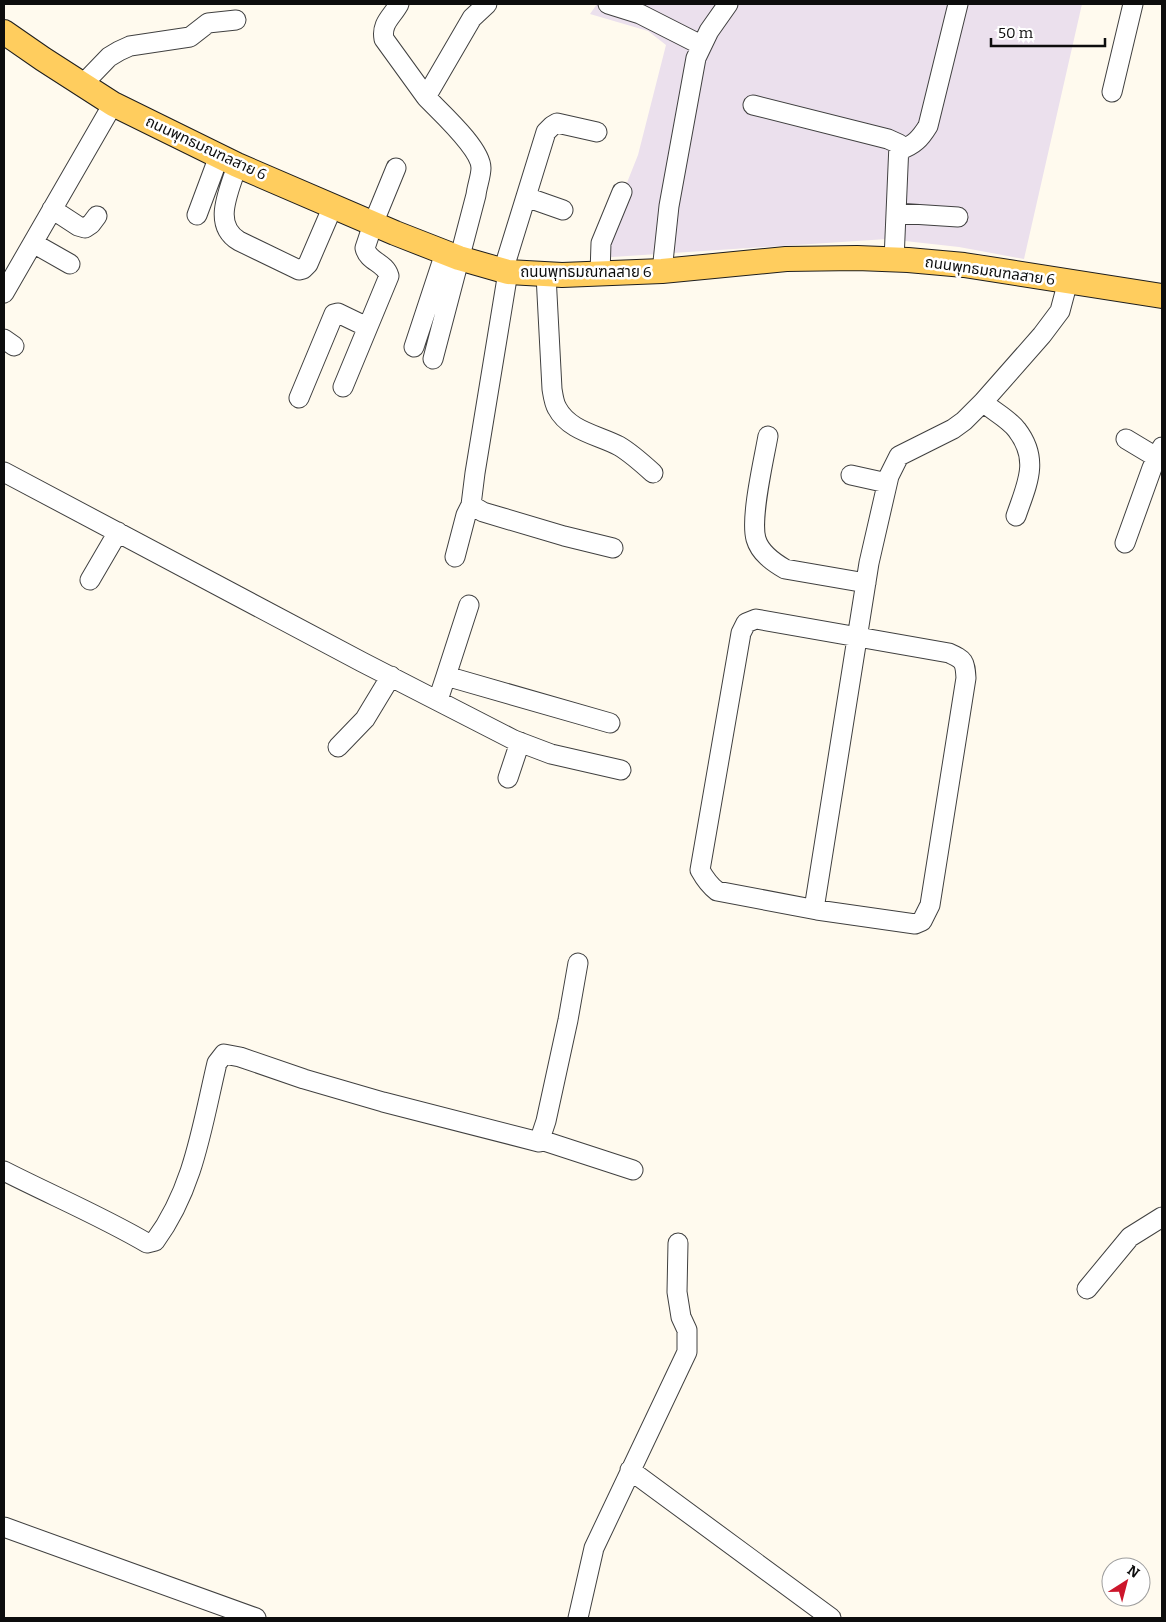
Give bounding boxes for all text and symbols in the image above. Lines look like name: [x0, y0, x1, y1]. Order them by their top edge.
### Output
scale bar: [991, 15, 1105, 47]
text: 50 m: [998, 24, 1034, 42]
street label: ถนนพุทธมณฑลสาย 6: [143, 112, 269, 184]
street label: ถนนพุทธมณฑลสาย 6: [924, 253, 1056, 289]
street label: ถนนพุทธมณฑลสาย 6: [520, 263, 652, 281]
north arrow: [1101, 1557, 1151, 1607]
text: N: [1124, 1562, 1143, 1582]

